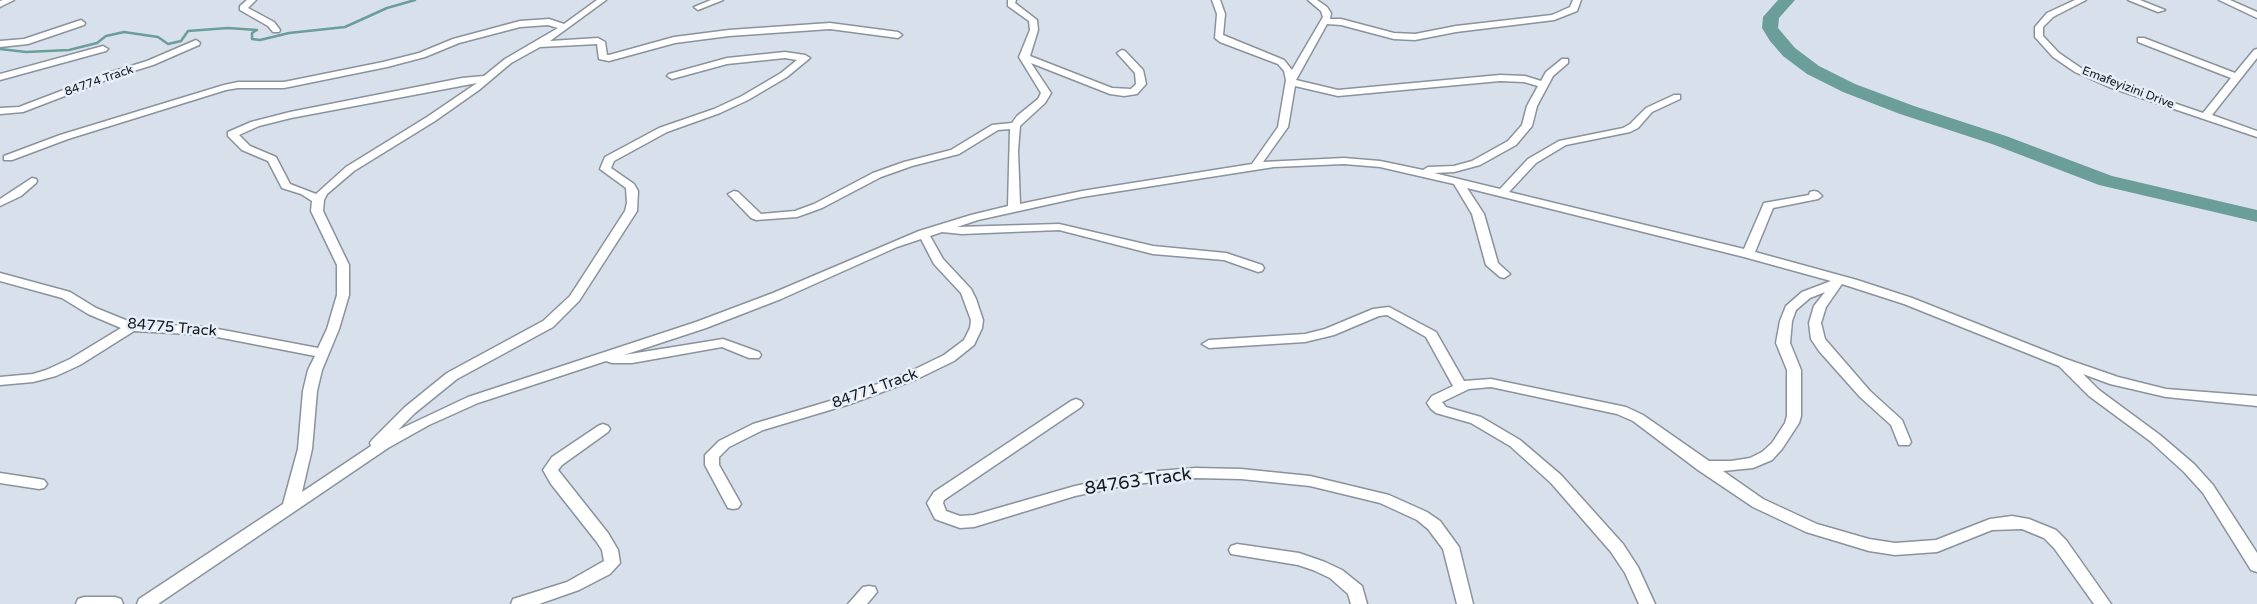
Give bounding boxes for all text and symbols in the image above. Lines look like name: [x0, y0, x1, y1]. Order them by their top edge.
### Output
street label: 84774 Track: [63, 63, 135, 99]
street label: Emafeyizini Drive: [2080, 64, 2176, 112]
street label: 84775 Track: [127, 315, 217, 341]
street label: 84771 Track: [830, 365, 920, 413]
street label: 84763 Track: [1083, 464, 1193, 500]

